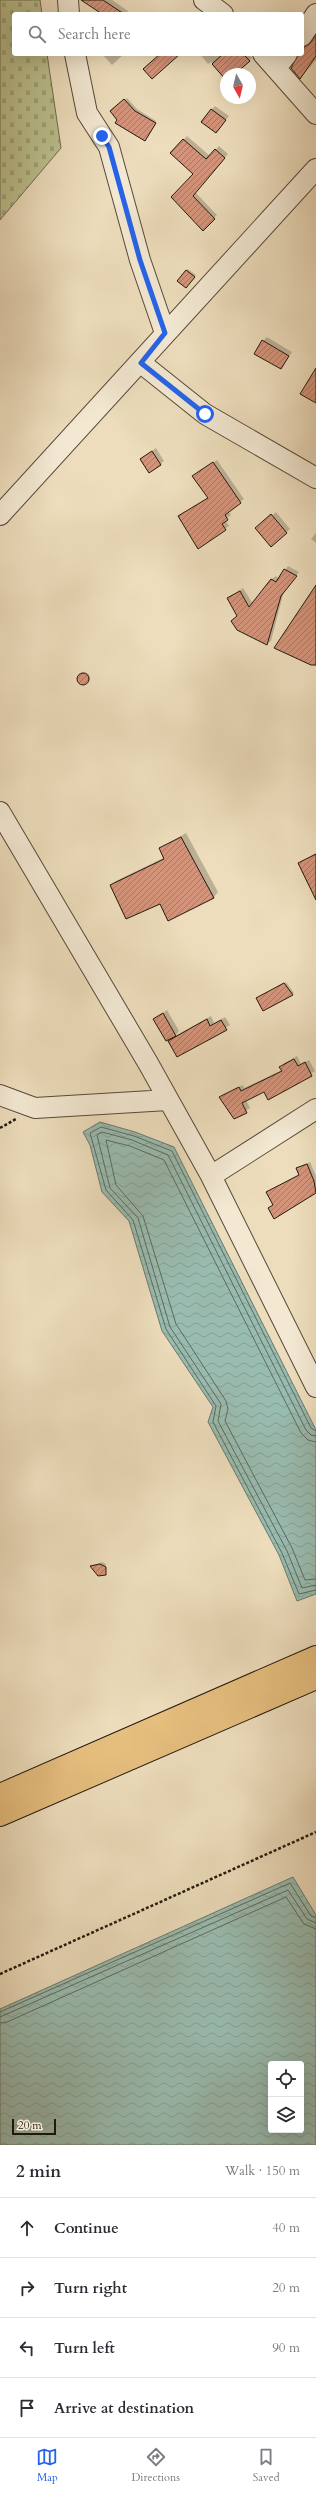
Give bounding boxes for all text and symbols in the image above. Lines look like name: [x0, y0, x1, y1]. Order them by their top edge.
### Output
search box: [12, 12, 304, 56]
icon: search: [26, 23, 48, 45]
text: Search here: [58, 24, 131, 44]
north arrow: [220, 68, 256, 104]
route end: [93, 127, 111, 145]
route start: [196, 405, 214, 423]
map controls: [268, 2061, 304, 2133]
button: locate: [268, 2061, 304, 2097]
button: layers: [268, 2097, 304, 2133]
scale bar: [12, 2117, 56, 2136]
text: 20 m: [18, 2118, 42, 2133]
text: 2 min: [16, 2160, 61, 2183]
text: Walk · 150 m: [225, 2162, 300, 2180]
icon: ahead: [16, 2217, 38, 2239]
text: Continue: [54, 2218, 119, 2238]
text: 40 m: [272, 2219, 300, 2237]
icon: right: [16, 2277, 38, 2299]
text: Turn right: [54, 2278, 127, 2298]
text: 20 m: [272, 2279, 300, 2297]
icon: left: [16, 2337, 38, 2359]
text: Turn left: [54, 2338, 115, 2358]
text: 90 m: [272, 2339, 300, 2357]
icon: arrive: [16, 2397, 38, 2419]
text: Arrive at destination: [54, 2398, 194, 2418]
tab: Map: [36, 2446, 58, 2485]
tab: Directions: [131, 2446, 180, 2485]
tab: Saved: [253, 2446, 280, 2485]

